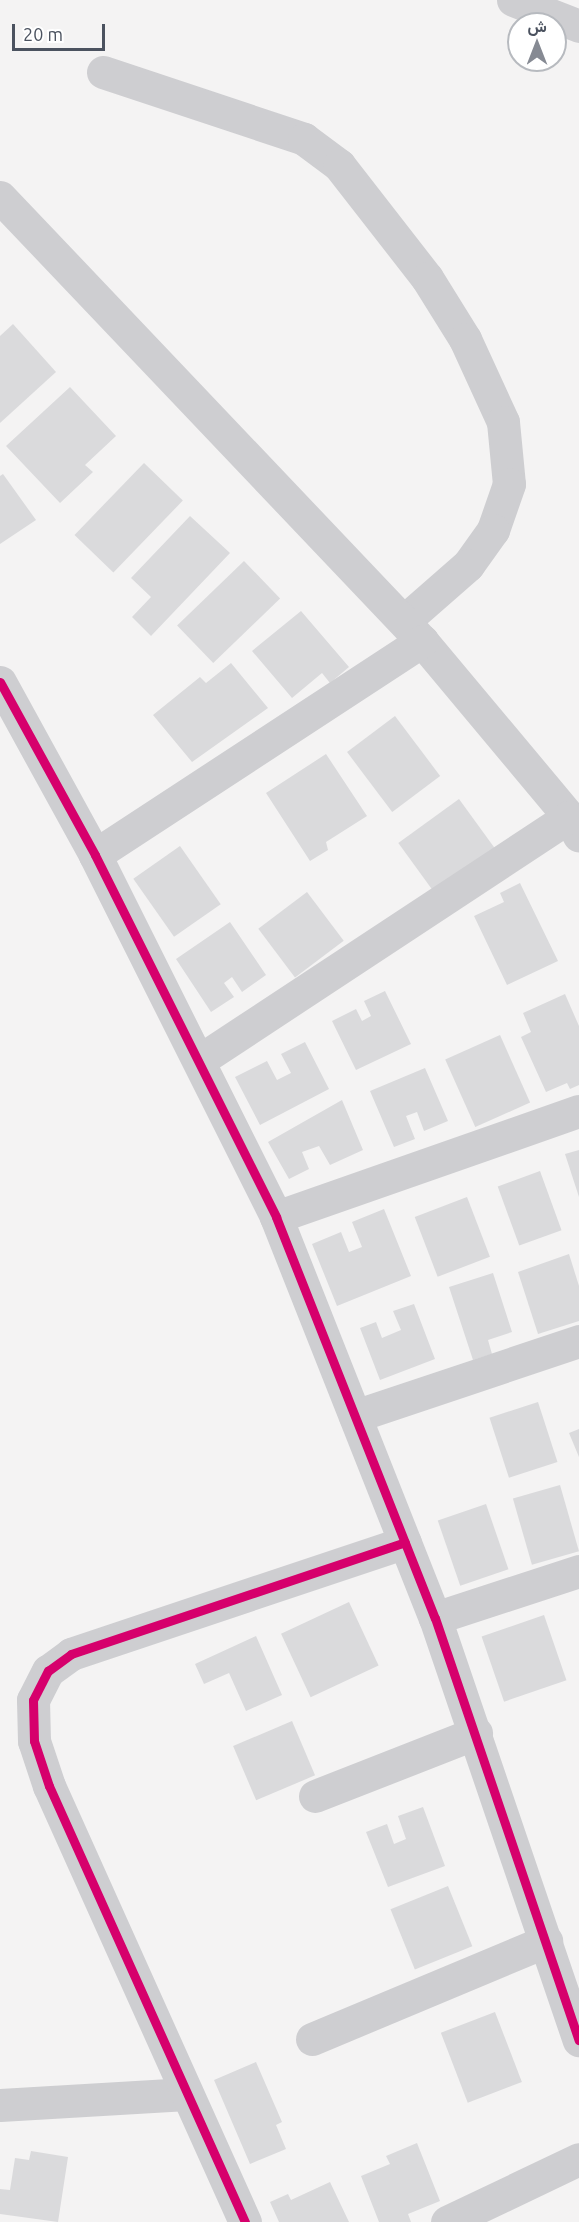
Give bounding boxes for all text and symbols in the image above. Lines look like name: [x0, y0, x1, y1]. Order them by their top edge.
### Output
scale bar: [15, 12, 108, 50]
north arrow: [507, 12, 567, 72]
text: ش: [527, 17, 547, 35]
text: 20 m: [23, 24, 63, 44]

